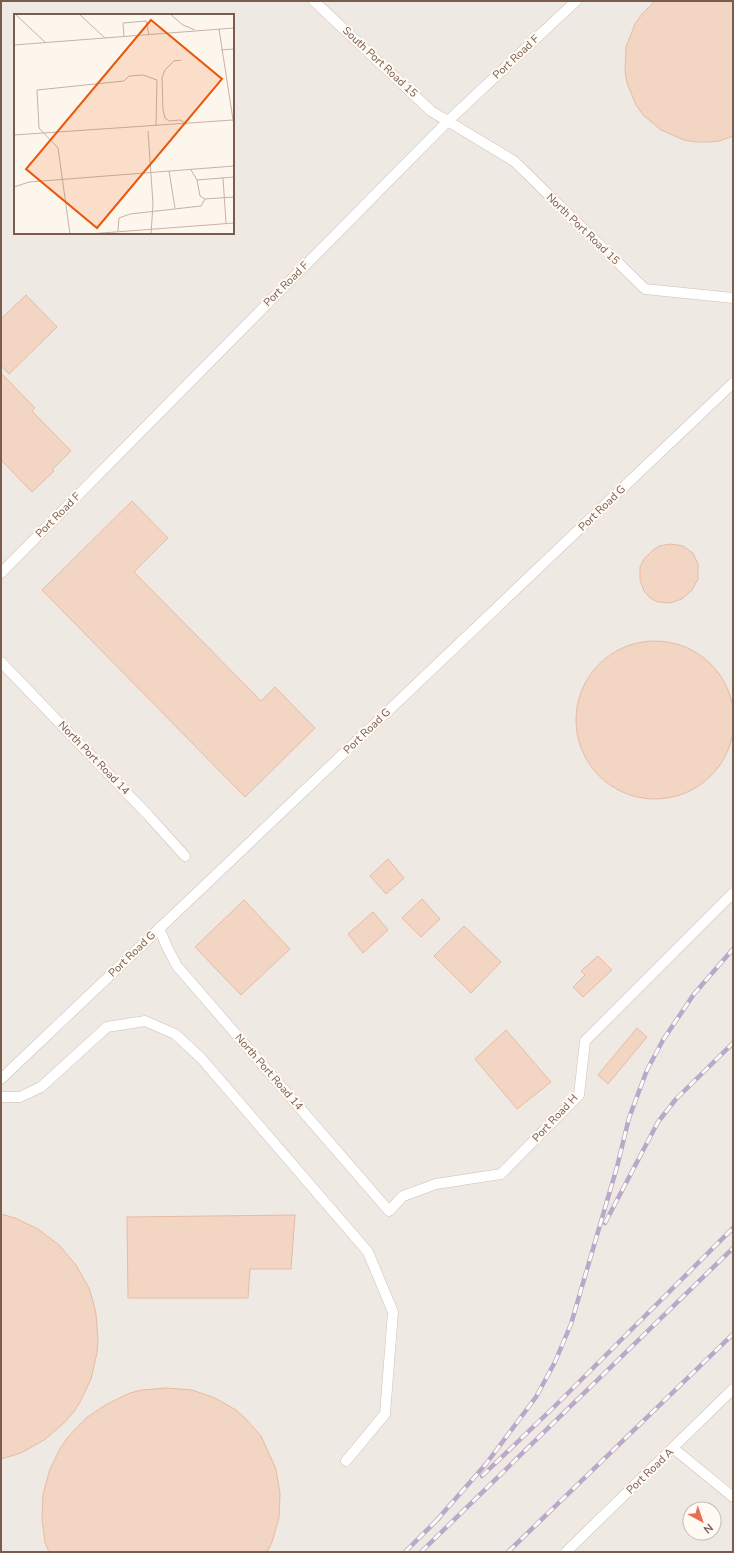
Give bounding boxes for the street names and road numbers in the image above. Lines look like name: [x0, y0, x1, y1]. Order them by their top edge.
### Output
street label: South Port Road 15: [339, 23, 421, 101]
street label: Port Road F: [490, 32, 542, 82]
street label: North Port Road 15: [543, 190, 623, 268]
street label: Port Road F: [260, 258, 312, 310]
street label: Port Road G: [575, 482, 629, 534]
street label: Port Road F: [32, 489, 84, 541]
street label: Port Road G: [340, 705, 394, 757]
street label: North Port Road 14: [55, 718, 133, 798]
street label: Port Road G: [105, 928, 159, 980]
street label: North Port Road 14: [232, 1031, 307, 1114]
street label: Port Road H: [529, 1091, 581, 1145]
street label: Port Road A: [623, 1445, 677, 1497]

